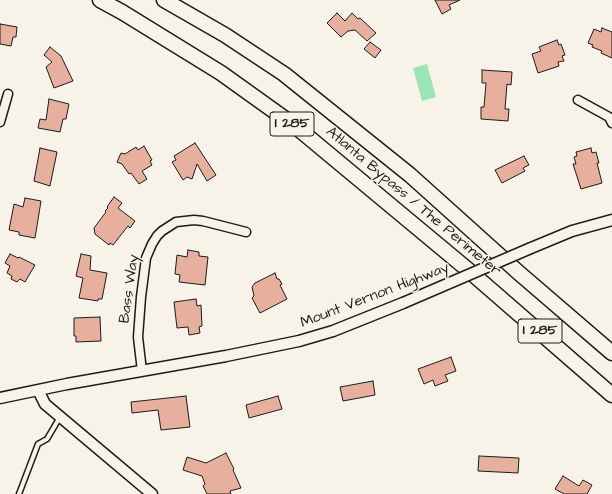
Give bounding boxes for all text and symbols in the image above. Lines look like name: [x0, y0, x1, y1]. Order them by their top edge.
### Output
road number: I 285: [270, 112, 314, 136]
street label: Atlanta Bypass / The Perimeter: [322, 123, 504, 281]
street label: Bass Way: [116, 253, 144, 325]
street label: Mount Vernon Highway: [298, 259, 452, 333]
road number: I 285: [518, 319, 562, 343]

